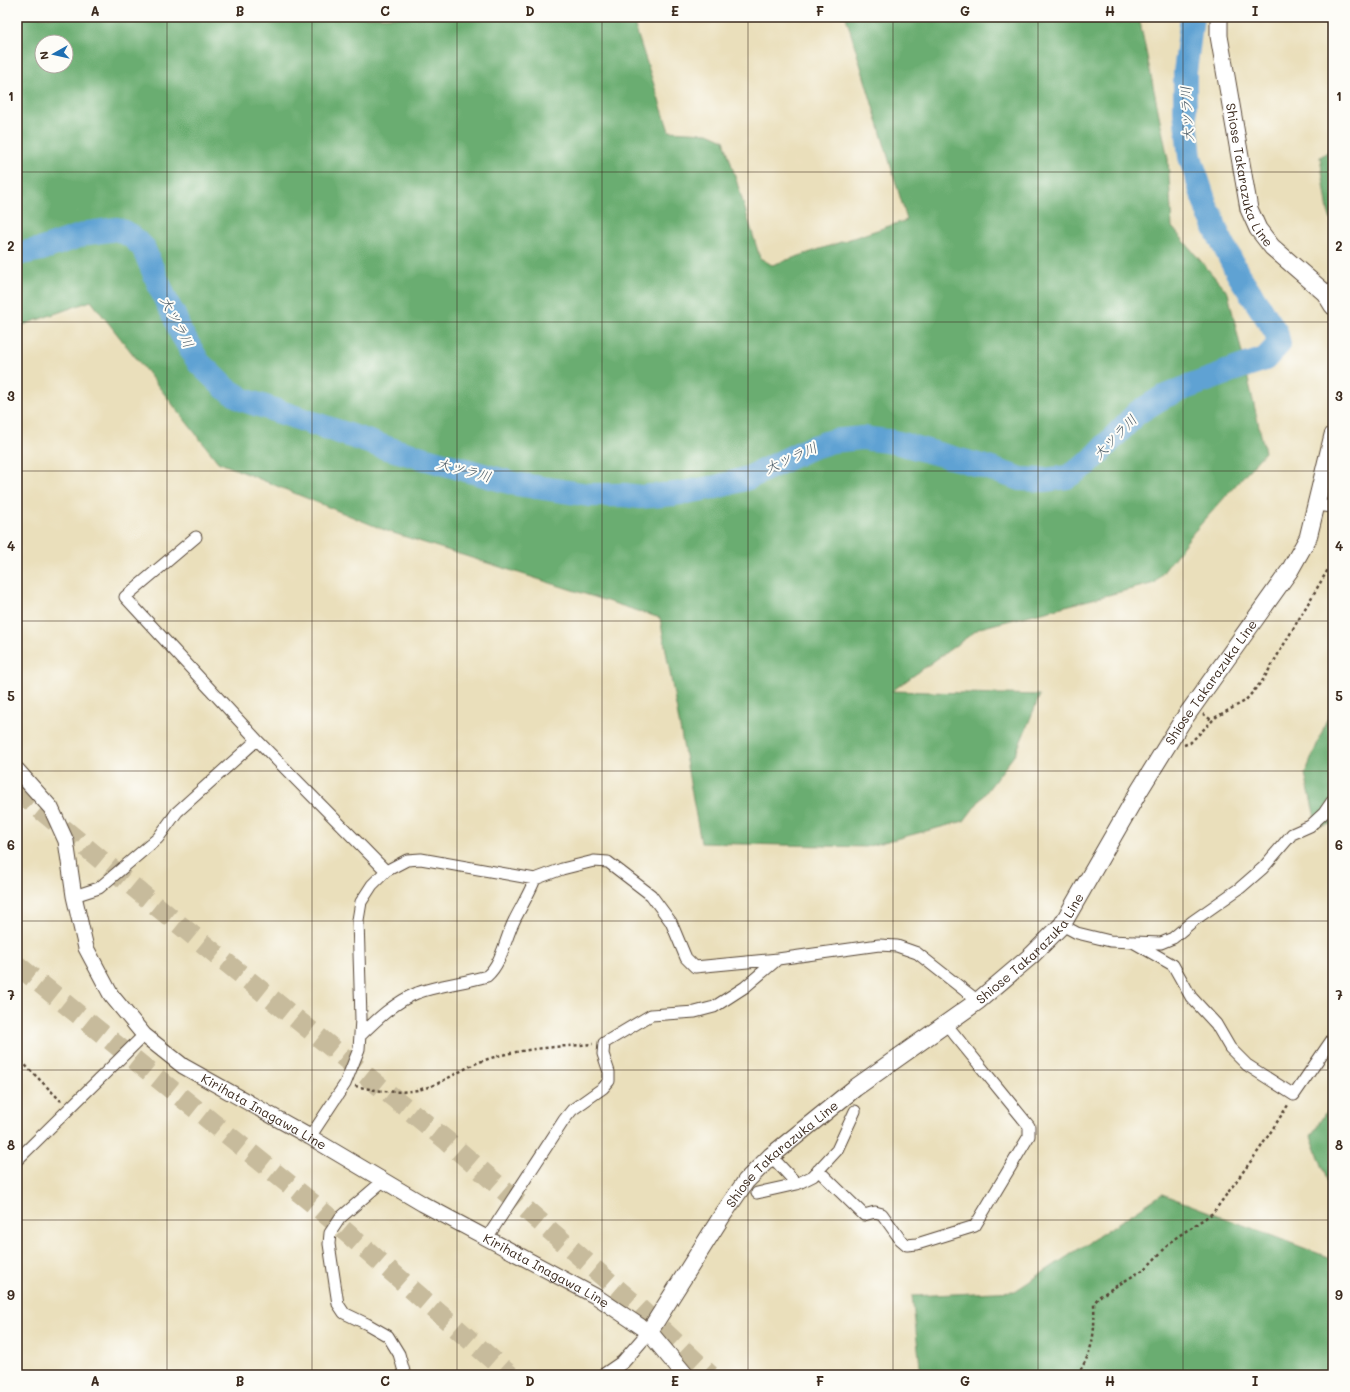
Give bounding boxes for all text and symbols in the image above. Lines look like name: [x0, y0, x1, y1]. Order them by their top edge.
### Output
text: A: [90, 2, 100, 19]
text: B: [236, 2, 245, 19]
text: C: [380, 2, 390, 19]
text: D: [525, 2, 535, 19]
text: E: [671, 2, 679, 19]
text: F: [816, 2, 824, 19]
text: G: [960, 2, 970, 19]
text: H: [1105, 2, 1115, 19]
text: I: [1252, 2, 1259, 19]
north arrow: [34, 34, 74, 74]
text: N: [36, 50, 52, 61]
water label: 大ツラ川: [1176, 86, 1197, 142]
text: 1: [8, 87, 14, 104]
text: 1: [1336, 87, 1342, 104]
street label: Shiose Takarazuka Line: [1223, 102, 1278, 250]
text: 2: [7, 237, 15, 254]
text: 2: [1335, 237, 1343, 254]
water label: 大ツラ川: [156, 293, 199, 351]
text: 3: [7, 387, 15, 404]
text: 3: [1335, 387, 1343, 404]
water label: 大ツラ川: [1088, 410, 1141, 463]
water label: 大ツラ川: [761, 437, 820, 478]
water label: 大ツラ川: [435, 453, 494, 486]
text: 4: [7, 537, 15, 554]
text: 4: [1335, 537, 1343, 554]
street label: Shiose Takarazuka Line: [1161, 616, 1260, 748]
text: 5: [7, 687, 15, 704]
text: 5: [1335, 687, 1343, 704]
text: 6: [7, 836, 15, 853]
text: 6: [1335, 836, 1343, 853]
street label: Shiose Takarazuka Line: [972, 890, 1087, 1007]
text: 7: [7, 986, 15, 1003]
text: 7: [1335, 986, 1343, 1003]
street label: Kirihata Inagawa Line: [199, 1069, 330, 1153]
street label: Shiose Takarazuka Line: [721, 1096, 841, 1211]
text: 8: [7, 1136, 15, 1153]
text: 8: [1335, 1136, 1343, 1153]
street label: Kirihata Inagawa Line: [481, 1229, 613, 1311]
text: 9: [7, 1286, 15, 1303]
text: 9: [1335, 1286, 1343, 1303]
text: A: [90, 1372, 100, 1389]
text: B: [236, 1372, 245, 1389]
text: C: [380, 1372, 390, 1389]
text: D: [525, 1372, 535, 1389]
text: E: [671, 1372, 679, 1389]
text: F: [816, 1372, 824, 1389]
text: G: [960, 1372, 970, 1389]
text: H: [1105, 1372, 1115, 1389]
text: I: [1252, 1372, 1259, 1389]

